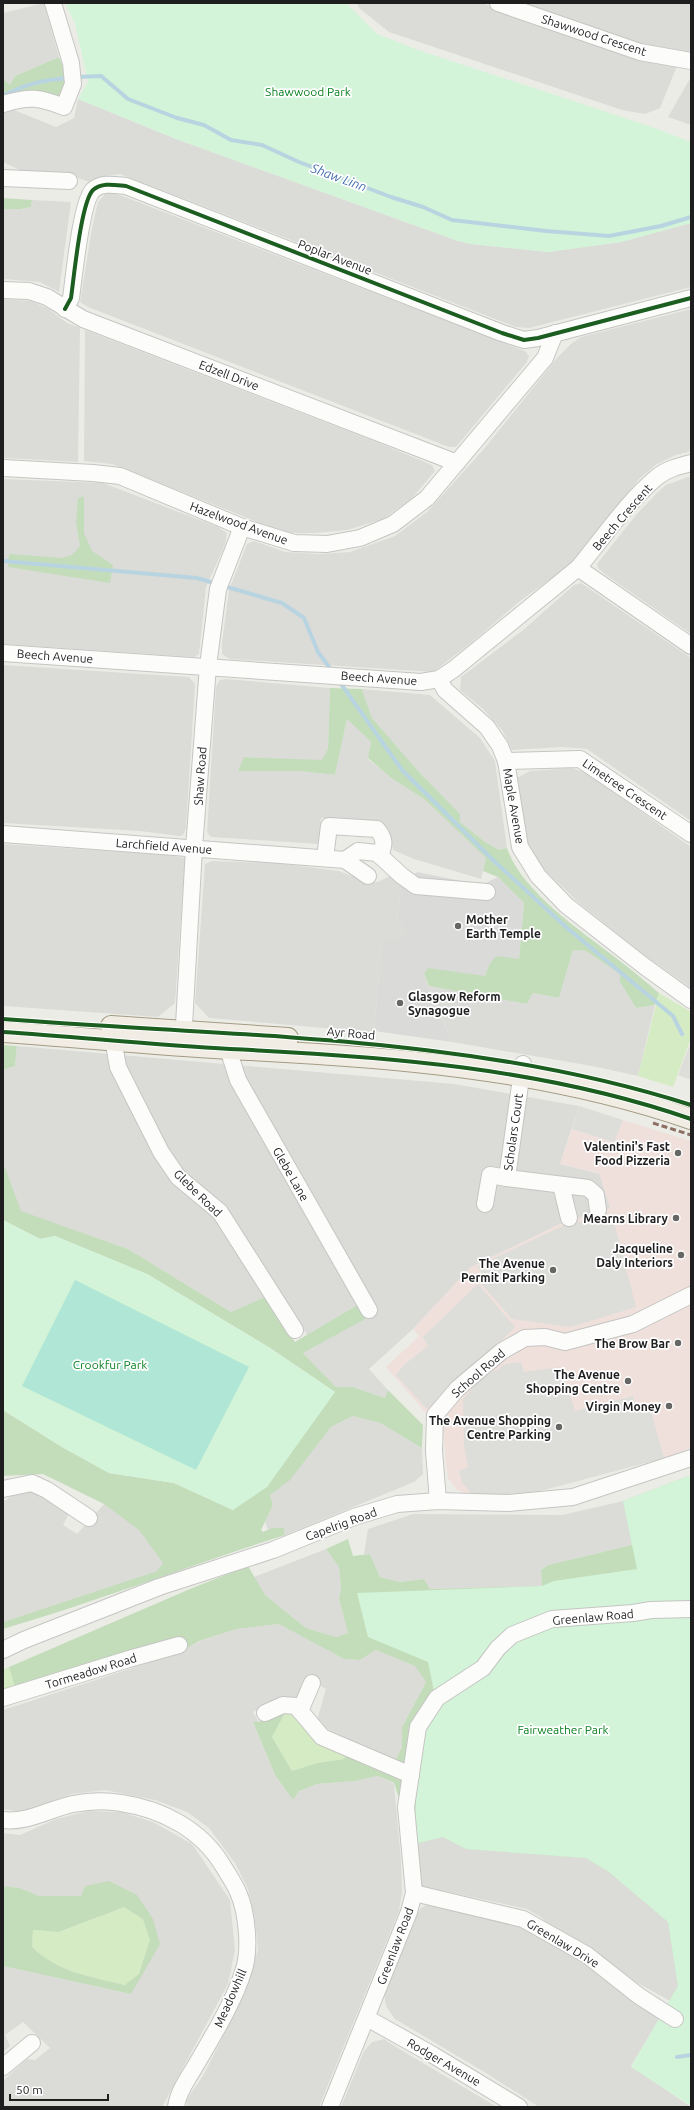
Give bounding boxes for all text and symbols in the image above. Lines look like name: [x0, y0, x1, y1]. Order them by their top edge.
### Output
street label: Shawwood Crescent: [540, 12, 648, 58]
park label: Shawwood Park: [265, 85, 351, 98]
water label: Shaw Linn: [308, 160, 369, 194]
street label: Poplar Avenue: [296, 237, 374, 277]
street label: Edzell Drive: [197, 358, 261, 392]
street label: Beech Crescent: [590, 481, 654, 553]
street label: Hazelwood Avenue: [188, 499, 290, 547]
street label: Beech Avenue: [16, 647, 94, 665]
street label: Beech Avenue: [340, 669, 418, 687]
street label: Shaw Road: [191, 746, 209, 806]
street label: Limetree Crescent: [580, 756, 670, 822]
street label: Maple Avenue: [501, 767, 527, 845]
street label: Larchfield Avenue: [115, 836, 213, 856]
place label: Mother Earth Temple: [466, 913, 541, 940]
marker: Mother Earth Temple: [453, 921, 463, 931]
place label: Glasgow Reform Synagogue: [408, 990, 501, 1017]
marker: Glasgow Reform Synagogue: [395, 998, 405, 1008]
street label: Ayr Road: [326, 1024, 376, 1042]
street label: Scholars Court: [501, 1092, 525, 1172]
place label: Valentini's Fast Food Pizzeria: [584, 1140, 670, 1167]
street label: Glebe Lane: [270, 1145, 312, 1203]
marker: Valentini's Fast Food Pizzeria: [673, 1148, 683, 1158]
street label: Glebe Road: [171, 1167, 225, 1219]
place label: Mearns Library: [583, 1212, 669, 1225]
marker: Mearns Library: [671, 1213, 681, 1223]
place label: Jacqueline Daly Interiors: [596, 1242, 673, 1269]
marker: Jacqueline Daly Interiors: [676, 1250, 686, 1260]
place label: The Avenue Permit Parking: [461, 1257, 545, 1284]
marker: The Avenue Permit Parking: [548, 1265, 558, 1275]
place label: The Brow Bar: [594, 1337, 670, 1350]
marker: The Brow Bar: [673, 1338, 683, 1348]
street label: School Road: [449, 1346, 507, 1400]
park label: Crookfur Park: [73, 1358, 147, 1371]
place label: The Avenue Shopping Centre: [526, 1368, 620, 1395]
marker: The Avenue Shopping Centre: [623, 1376, 633, 1386]
place label: Virgin Money: [586, 1400, 662, 1413]
marker: Virgin Money: [664, 1401, 674, 1411]
place label: The Avenue Shopping Centre Parking: [429, 1414, 551, 1441]
marker: The Avenue Shopping Centre Parking: [554, 1422, 564, 1432]
street label: Capelrig Road: [303, 1505, 379, 1543]
street label: Greenlaw Road: [552, 1607, 634, 1627]
street label: Tormeadow Road: [44, 1651, 138, 1691]
park label: Fairweather Park: [517, 1723, 609, 1736]
street label: Greenlaw Road: [374, 1906, 416, 1986]
street label: Greenlaw Drive: [524, 1916, 602, 1970]
street label: Meadowhill: [211, 1967, 249, 2029]
street label: Rodger Avenue: [405, 2036, 483, 2088]
scale bar: [10, 2076, 108, 2102]
text: 50 m: [16, 2083, 43, 2096]

